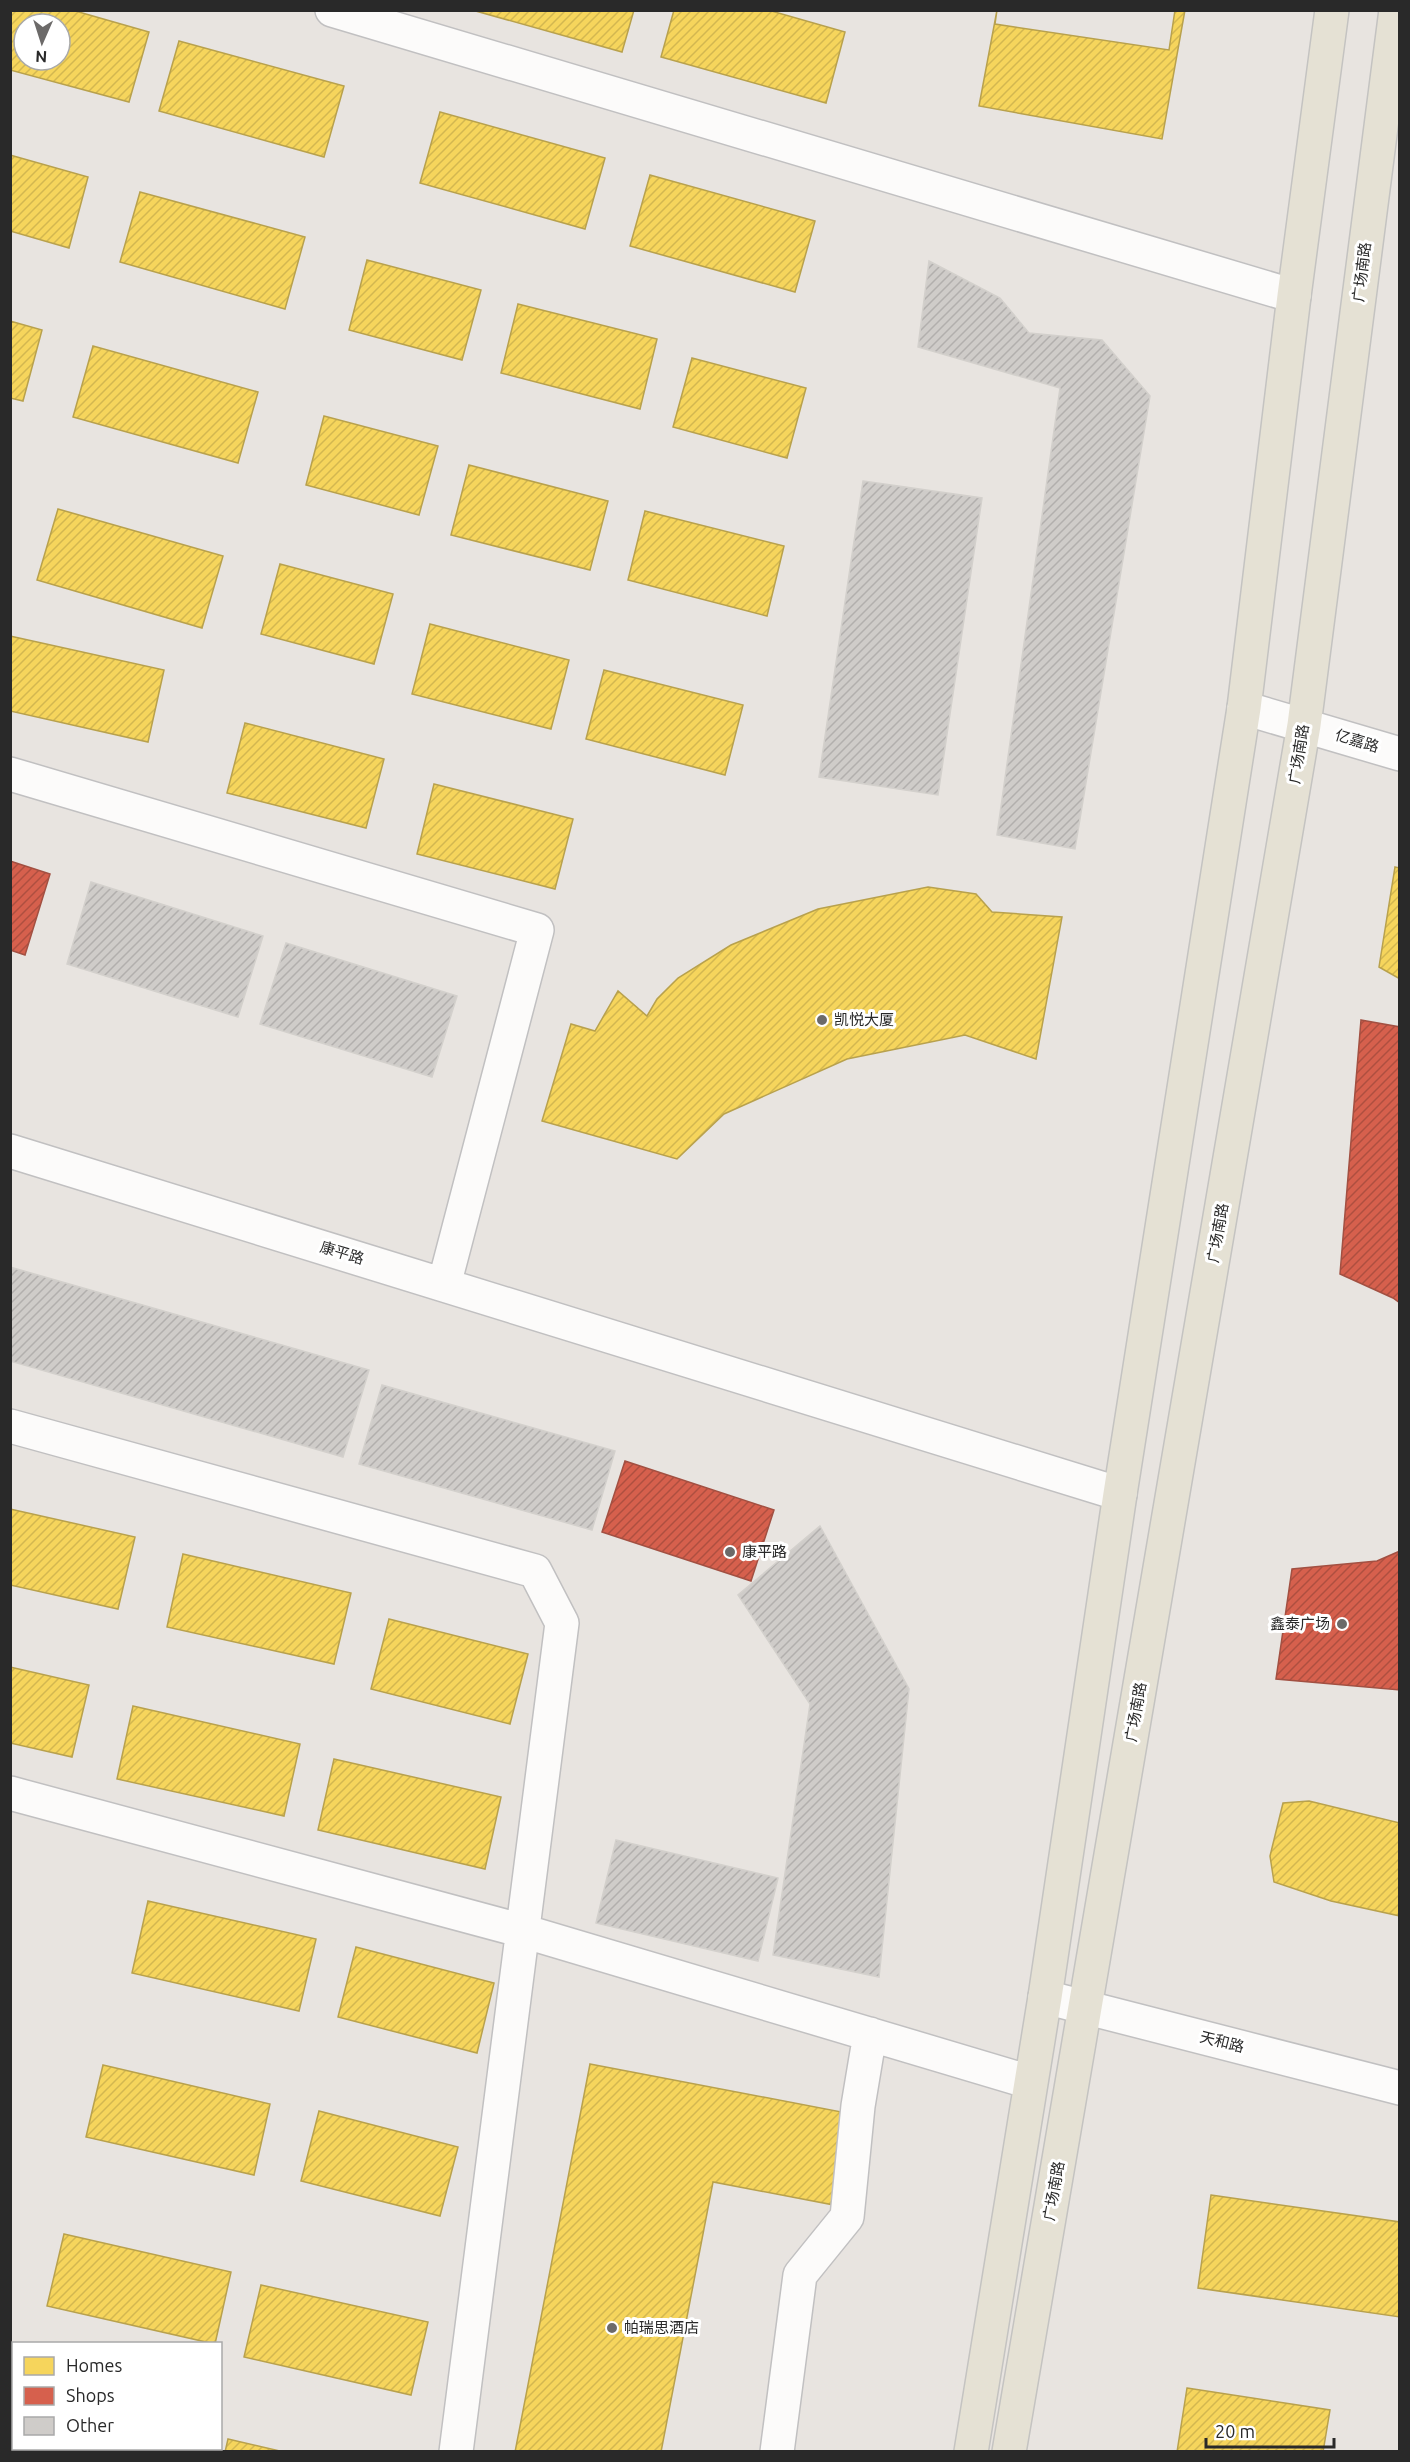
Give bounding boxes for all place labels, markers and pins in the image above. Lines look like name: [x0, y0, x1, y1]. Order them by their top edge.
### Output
place label: 凯悦大厦: [834, 1011, 894, 1028]
marker: 凯悦大厦: [815, 1013, 829, 1027]
place label: 康平路: [742, 1543, 787, 1560]
marker: 康平路: [723, 1545, 737, 1559]
place label: 鑫泰广场: [1270, 1615, 1330, 1632]
marker: 鑫泰广场: [1335, 1617, 1349, 1631]
place label: 帕瑞思酒店: [624, 2319, 699, 2336]
marker: 帕瑞思酒店: [605, 2321, 619, 2335]

